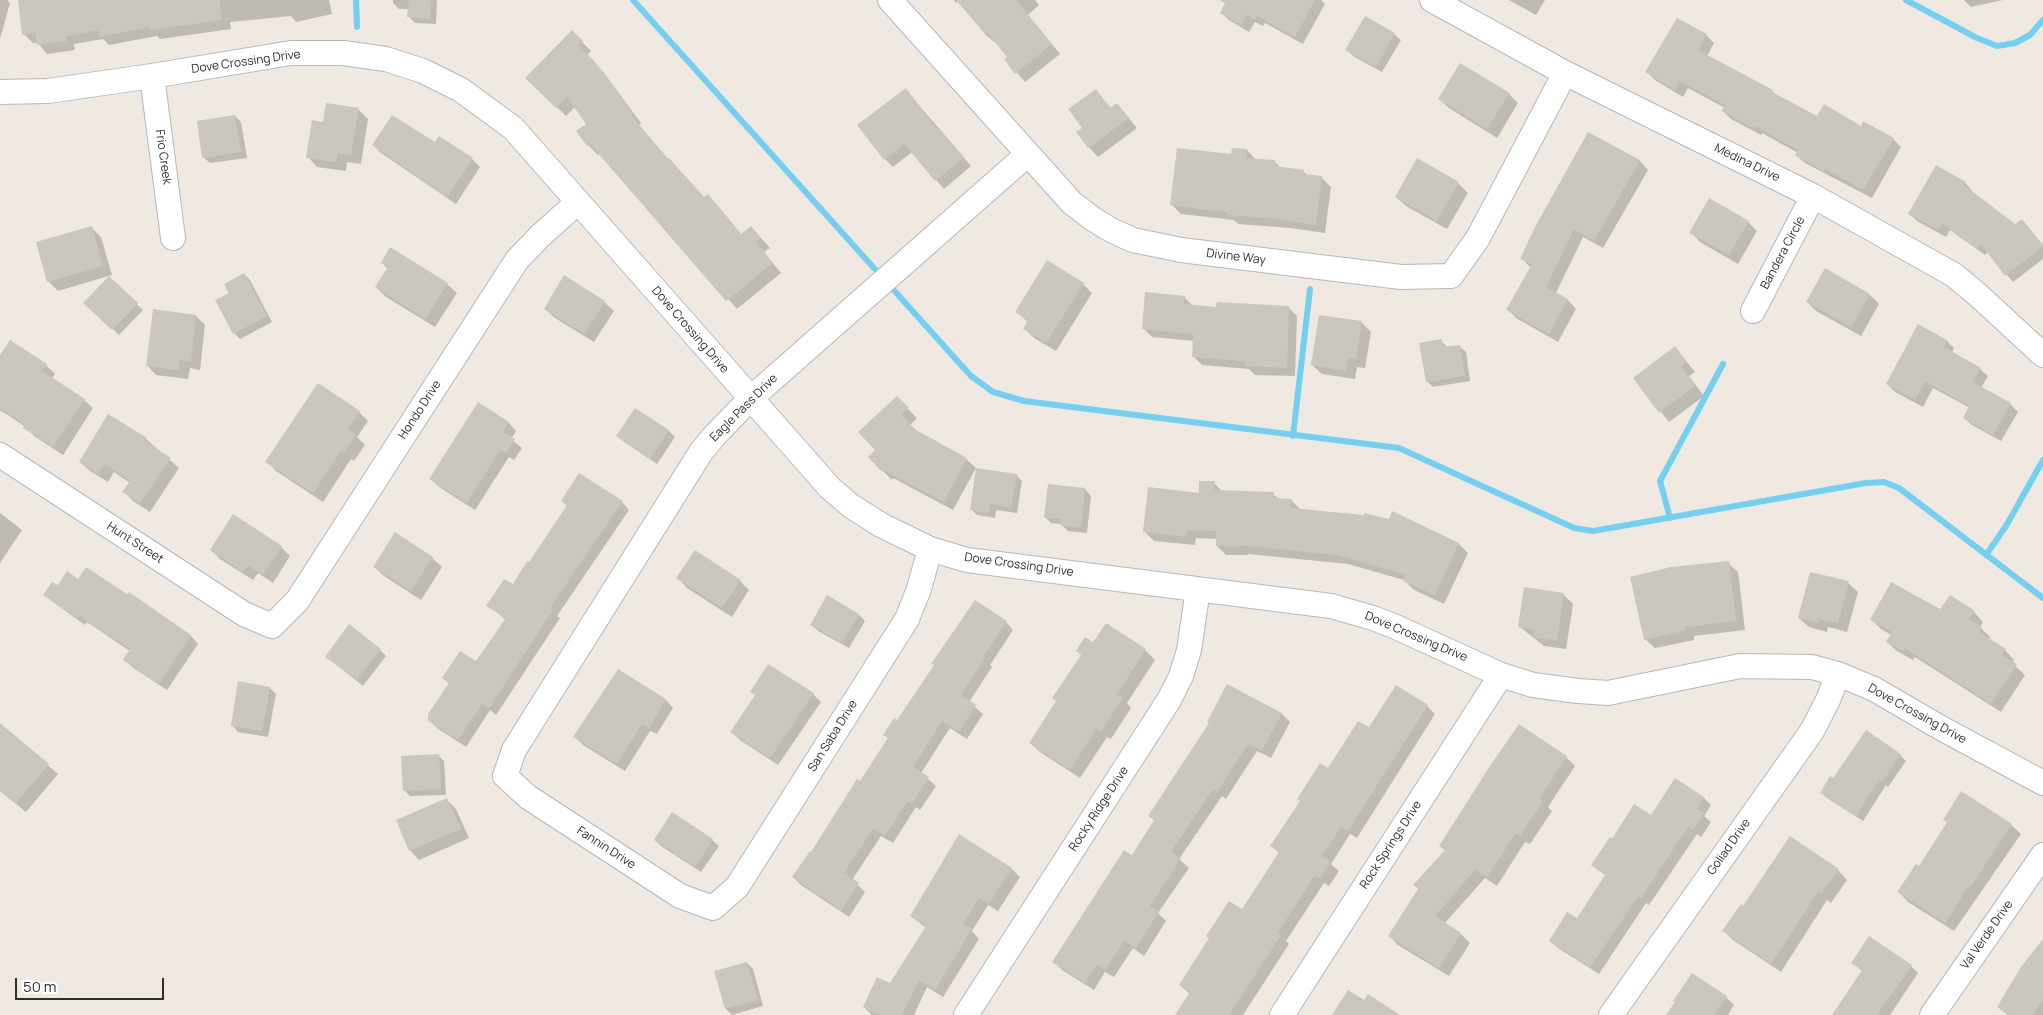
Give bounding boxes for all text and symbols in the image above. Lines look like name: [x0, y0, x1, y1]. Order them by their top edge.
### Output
street label: Dove Crossing Drive: [190, 47, 302, 77]
street label: Frio Creek: [152, 129, 174, 185]
street label: Medina Drive: [1712, 141, 1782, 185]
street label: Bandera Circle: [1758, 214, 1808, 292]
street label: Divine Way: [1206, 246, 1266, 268]
street label: Dove Crossing Drive: [648, 284, 732, 376]
street label: Eagle Pass Drive: [707, 371, 781, 445]
street label: Hondo Drive: [396, 378, 444, 442]
street label: Hunt Street: [104, 519, 166, 567]
street label: Dove Crossing Drive: [963, 550, 1075, 580]
street label: Dove Crossing Drive: [1363, 609, 1469, 665]
street label: Dove Crossing Drive: [1865, 681, 1969, 747]
street label: San Saba Drive: [805, 697, 861, 775]
street label: Rocky Ridge Drive: [1066, 764, 1132, 854]
street label: Rock Springs Drive: [1357, 798, 1425, 892]
street label: Goliad Drive: [1704, 816, 1754, 878]
street label: Fannin Drive: [574, 824, 638, 872]
street label: Val Verde Drive: [1958, 898, 2016, 972]
scale bar: [18, 968, 166, 1000]
text: 50 m: [23, 976, 57, 997]

